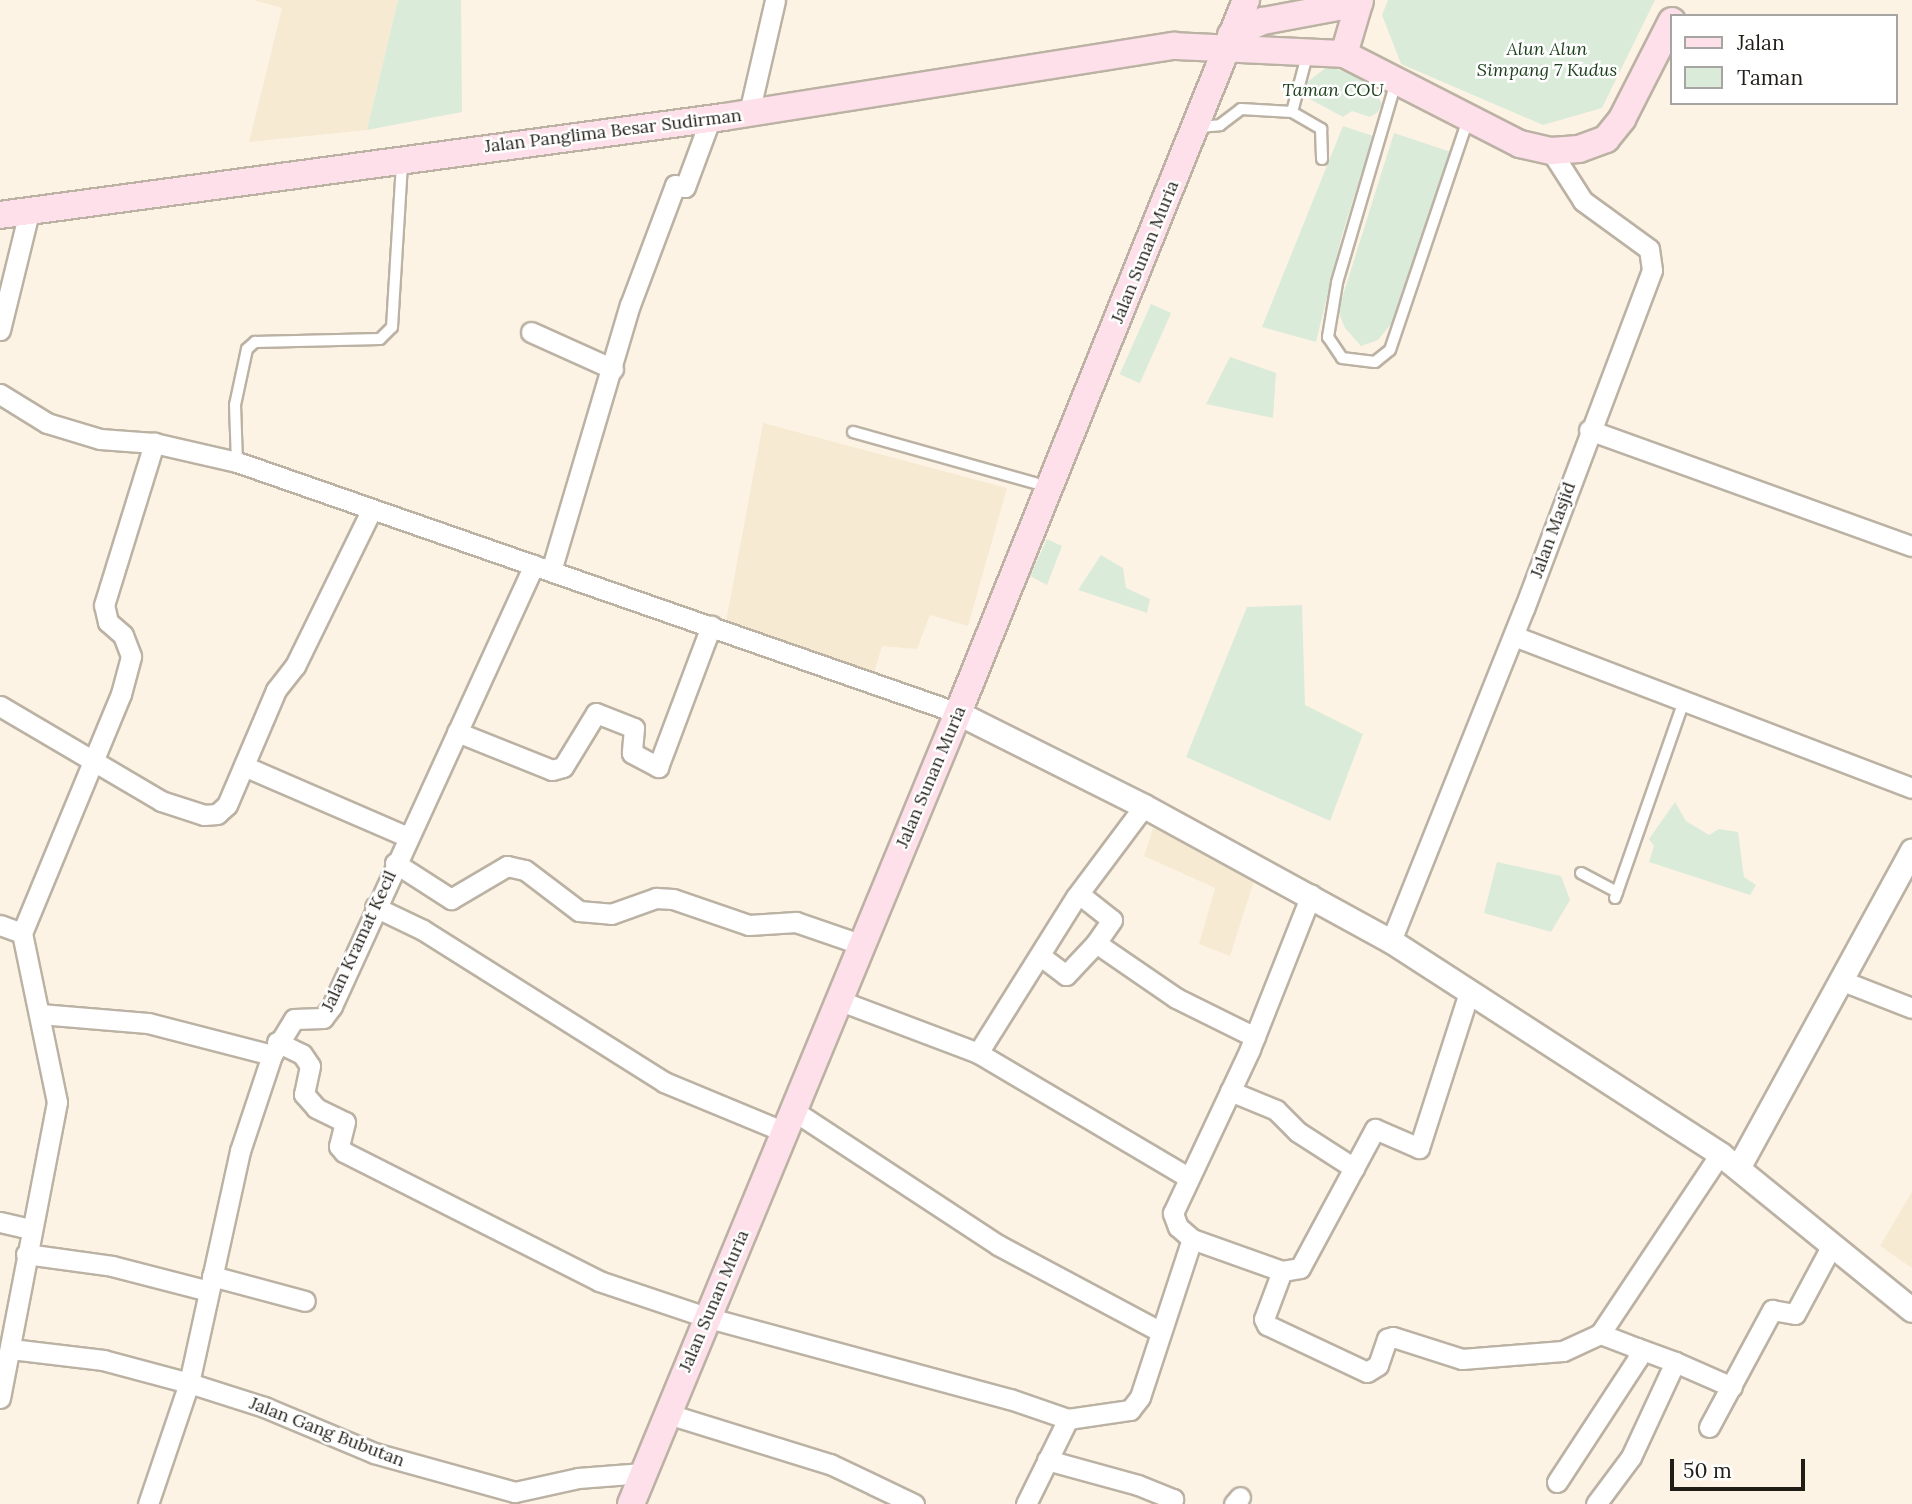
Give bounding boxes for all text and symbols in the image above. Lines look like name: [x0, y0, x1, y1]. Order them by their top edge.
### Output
legend: [1671, 14, 1898, 105]
text: Jalan: [1737, 29, 1785, 56]
park label: Alun Alun Simpang 7 Kudus: [1477, 39, 1617, 82]
text: Taman: [1737, 64, 1803, 91]
park label: Taman COU: [1282, 79, 1384, 101]
street label: Jalan Panglima Besar Sudirman: [483, 105, 743, 157]
street label: Jalan Sunan Muria: [1107, 178, 1183, 326]
street label: Jalan Masjid: [1526, 479, 1580, 581]
street label: Jalan Sunan Muria: [891, 703, 971, 851]
street label: Jalan Kramat Kecil: [317, 867, 401, 1015]
street label: Jalan Sunan Muria: [674, 1227, 754, 1375]
street label: Jalan Gang Bubutan: [246, 1392, 408, 1472]
scale bar: [1674, 1444, 1809, 1488]
text: 50 m: [1683, 1457, 1732, 1484]

